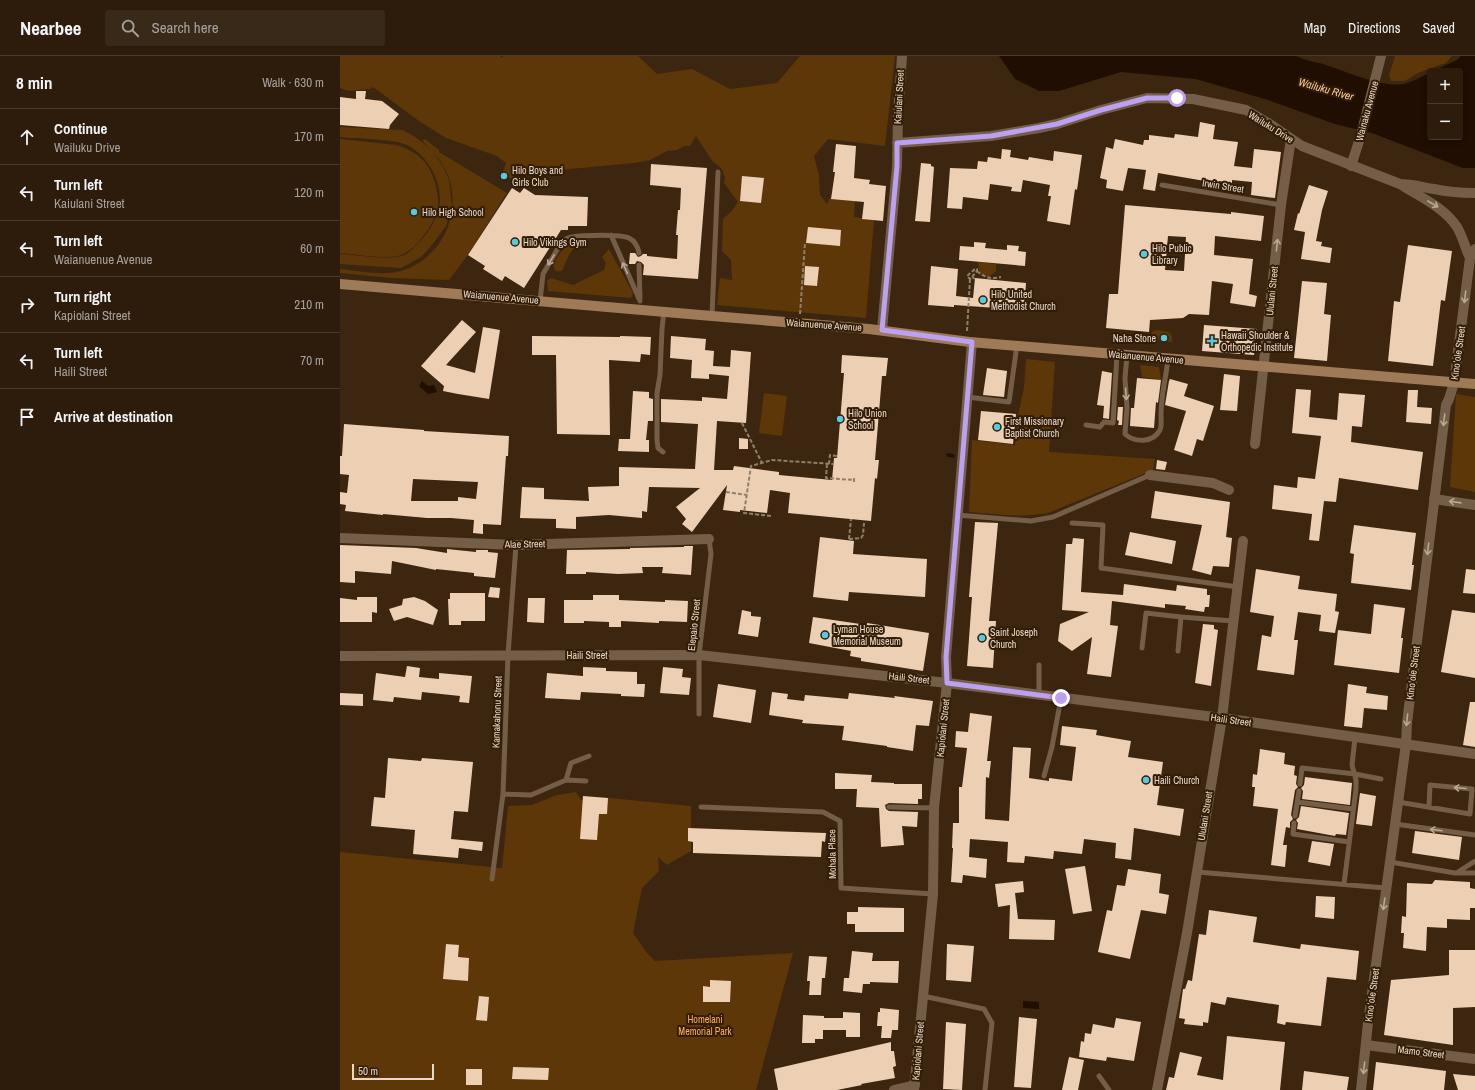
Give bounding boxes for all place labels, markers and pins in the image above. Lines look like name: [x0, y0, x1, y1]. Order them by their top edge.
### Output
place label: Hilo Boys and Girls Club: [512, 164, 563, 189]
marker: Hilo Boys and Girls Club: [499, 171, 509, 181]
place label: Hilo High School: [422, 206, 484, 219]
marker: Hilo High School: [409, 207, 419, 217]
place label: Hilo Vikings Gym: [523, 236, 587, 249]
marker: Hilo Vikings Gym: [510, 237, 520, 247]
place label: Hilo Public Library: [1152, 242, 1192, 267]
marker: Hilo Public Library: [1139, 249, 1149, 259]
place label: Hilo United Methodist Church: [991, 288, 1056, 313]
marker: Hilo United Methodist Church: [978, 295, 988, 305]
place label: Hawaii Shoulder & Orthopedic Institute: [1221, 329, 1293, 354]
place label: Naha Stone: [1113, 332, 1156, 345]
marker: Naha Stone: [1159, 333, 1169, 343]
marker: Hawaii Shoulder & Orthopedic Institute: [1206, 335, 1218, 347]
place label: Hilo Union School: [848, 407, 887, 432]
marker: Hilo Union School: [835, 414, 845, 424]
place label: First Missionary Baptist Church: [1005, 415, 1065, 440]
marker: First Missionary Baptist Church: [992, 422, 1002, 432]
place label: Lyman House Memorial Museum: [833, 623, 901, 648]
place label: Saint Joseph Church: [990, 626, 1038, 651]
marker: Lyman House Memorial Museum: [820, 630, 830, 640]
marker: Saint Joseph Church: [977, 633, 987, 643]
place label: Haili Church: [1154, 774, 1200, 787]
marker: Haili Church: [1141, 775, 1151, 785]

